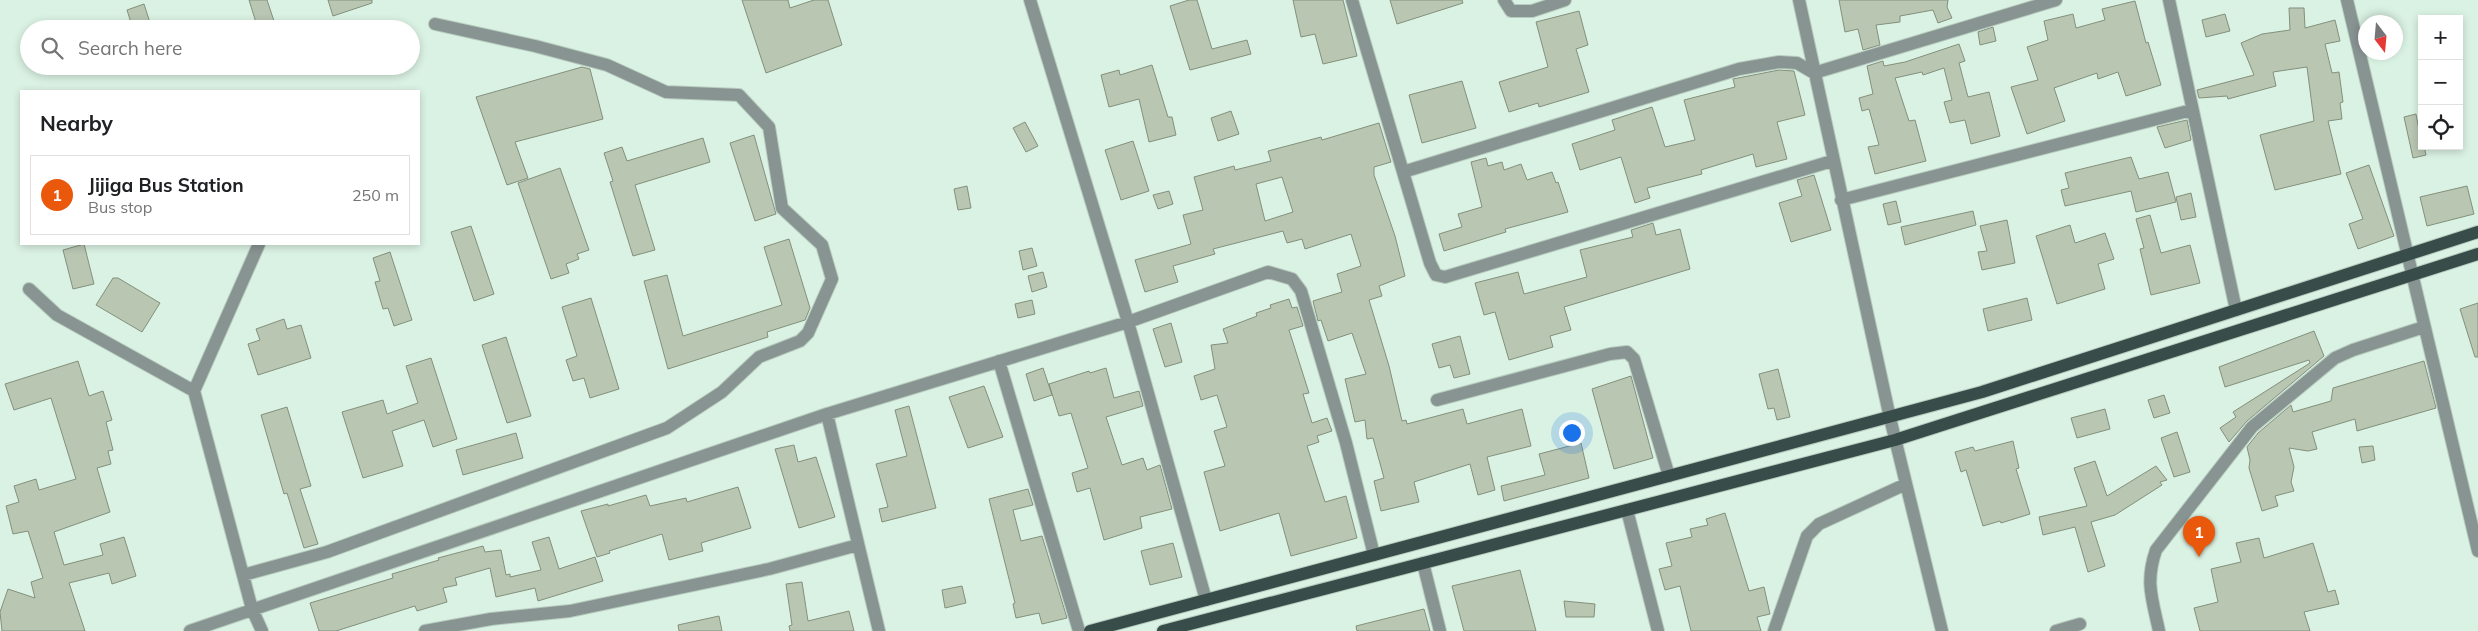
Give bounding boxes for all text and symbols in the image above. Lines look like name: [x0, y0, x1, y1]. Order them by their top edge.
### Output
north arrow: [2358, 15, 2403, 60]
map controls: [2418, 15, 2463, 150]
button: +: [2418, 15, 2463, 60]
search box: [20, 20, 420, 75]
icon: search: [38, 34, 66, 62]
text: Search here: [78, 36, 182, 60]
button: −: [2418, 60, 2463, 105]
button: locate: [2418, 105, 2463, 150]
text: Nearby: [40, 110, 113, 136]
text: Jijiga Bus Station: [88, 173, 244, 197]
text: 1: [52, 185, 62, 205]
text: 250 m: [352, 185, 399, 205]
text: Bus stop: [88, 197, 152, 217]
your location: [1559, 420, 1585, 446]
pin: 1: [2183, 516, 2215, 557]

